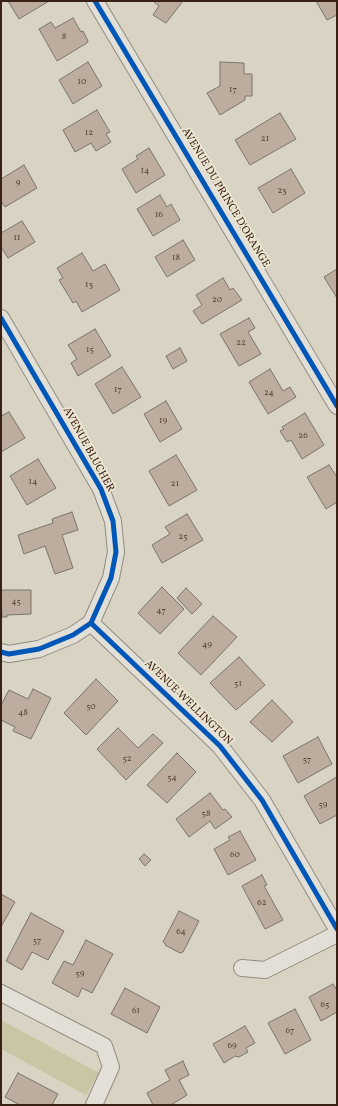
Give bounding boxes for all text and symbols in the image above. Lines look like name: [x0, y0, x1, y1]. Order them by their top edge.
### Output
house number: 8: [62, 32, 66, 42]
house number: 10: [78, 77, 86, 87]
house number: 17: [229, 85, 237, 95]
street label: AVENUE DU PRINCE D'ORANGE: [178, 126, 272, 270]
house number: 12: [85, 128, 93, 138]
house number: 21: [261, 134, 269, 144]
house number: 14: [141, 166, 149, 176]
house number: 9: [16, 178, 20, 188]
house number: 23: [277, 186, 287, 196]
house number: 16: [155, 210, 163, 220]
house number: 11: [14, 233, 20, 243]
house number: 18: [172, 253, 180, 263]
house number: 13: [85, 280, 93, 290]
house number: 20: [212, 295, 222, 305]
house number: 22: [236, 338, 246, 348]
house number: 15: [86, 345, 94, 355]
house number: 17: [114, 385, 122, 395]
house number: 24: [264, 388, 274, 398]
street label: AVENUE BLUCHER: [59, 405, 117, 495]
house number: 19: [159, 416, 167, 426]
house number: 26: [298, 431, 308, 441]
house number: 14: [29, 477, 37, 487]
house number: 21: [171, 479, 179, 489]
house number: 25: [178, 532, 188, 542]
house number: 45: [11, 597, 21, 607]
house number: 47: [156, 606, 166, 616]
house number: 49: [202, 640, 212, 650]
street label: AVENUE WELLINGTON: [141, 658, 235, 748]
house number: 51: [234, 679, 242, 689]
house number: 50: [86, 702, 96, 712]
house number: 48: [18, 708, 28, 718]
house number: 52: [122, 754, 132, 764]
house number: 57: [303, 755, 311, 765]
house number: 54: [167, 773, 177, 783]
house number: 59: [319, 800, 327, 810]
house number: 58: [202, 809, 210, 819]
house number: 60: [230, 850, 240, 860]
house number: 62: [257, 898, 267, 908]
house number: 64: [176, 927, 186, 937]
house number: 57: [33, 936, 41, 946]
house number: 59: [76, 969, 84, 979]
house number: 65: [321, 1000, 329, 1010]
house number: 61: [132, 1006, 140, 1016]
house number: 67: [286, 1026, 294, 1036]
house number: 69: [227, 1041, 237, 1051]

